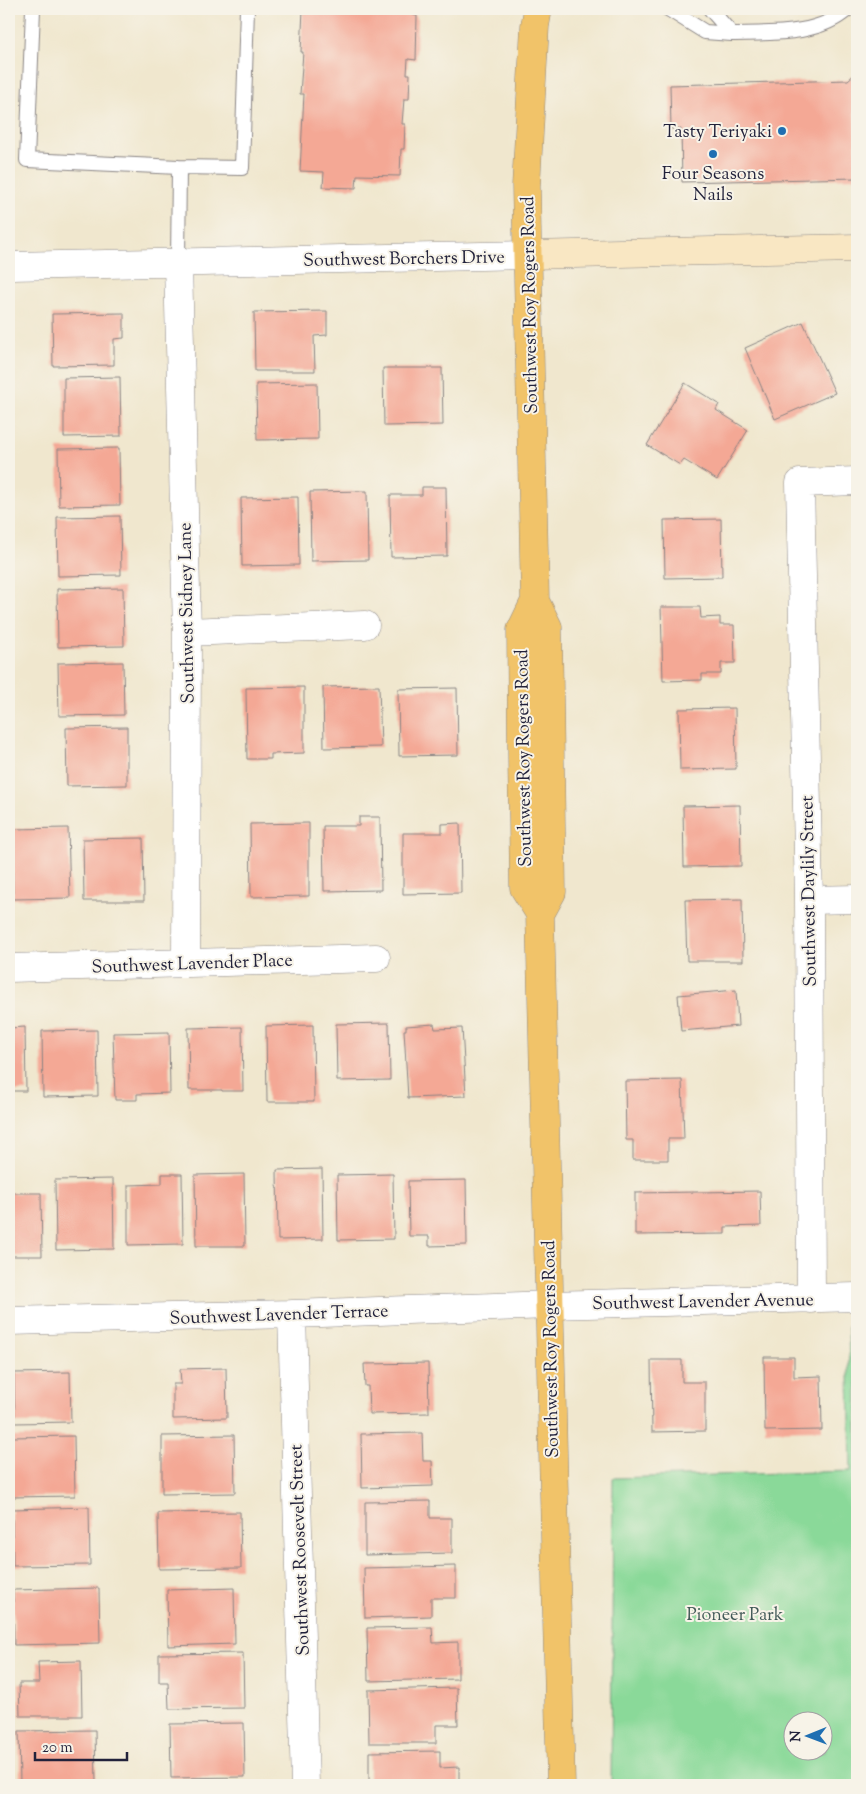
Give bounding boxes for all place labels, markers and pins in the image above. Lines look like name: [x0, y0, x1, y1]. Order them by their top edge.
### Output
place label: Tasty Teriyaki: [663, 120, 772, 146]
marker: Tasty Teriyaki: [776, 125, 788, 137]
marker: Four Seasons Nails: [707, 148, 719, 160]
place label: Four Seasons Nails: [662, 162, 764, 209]

